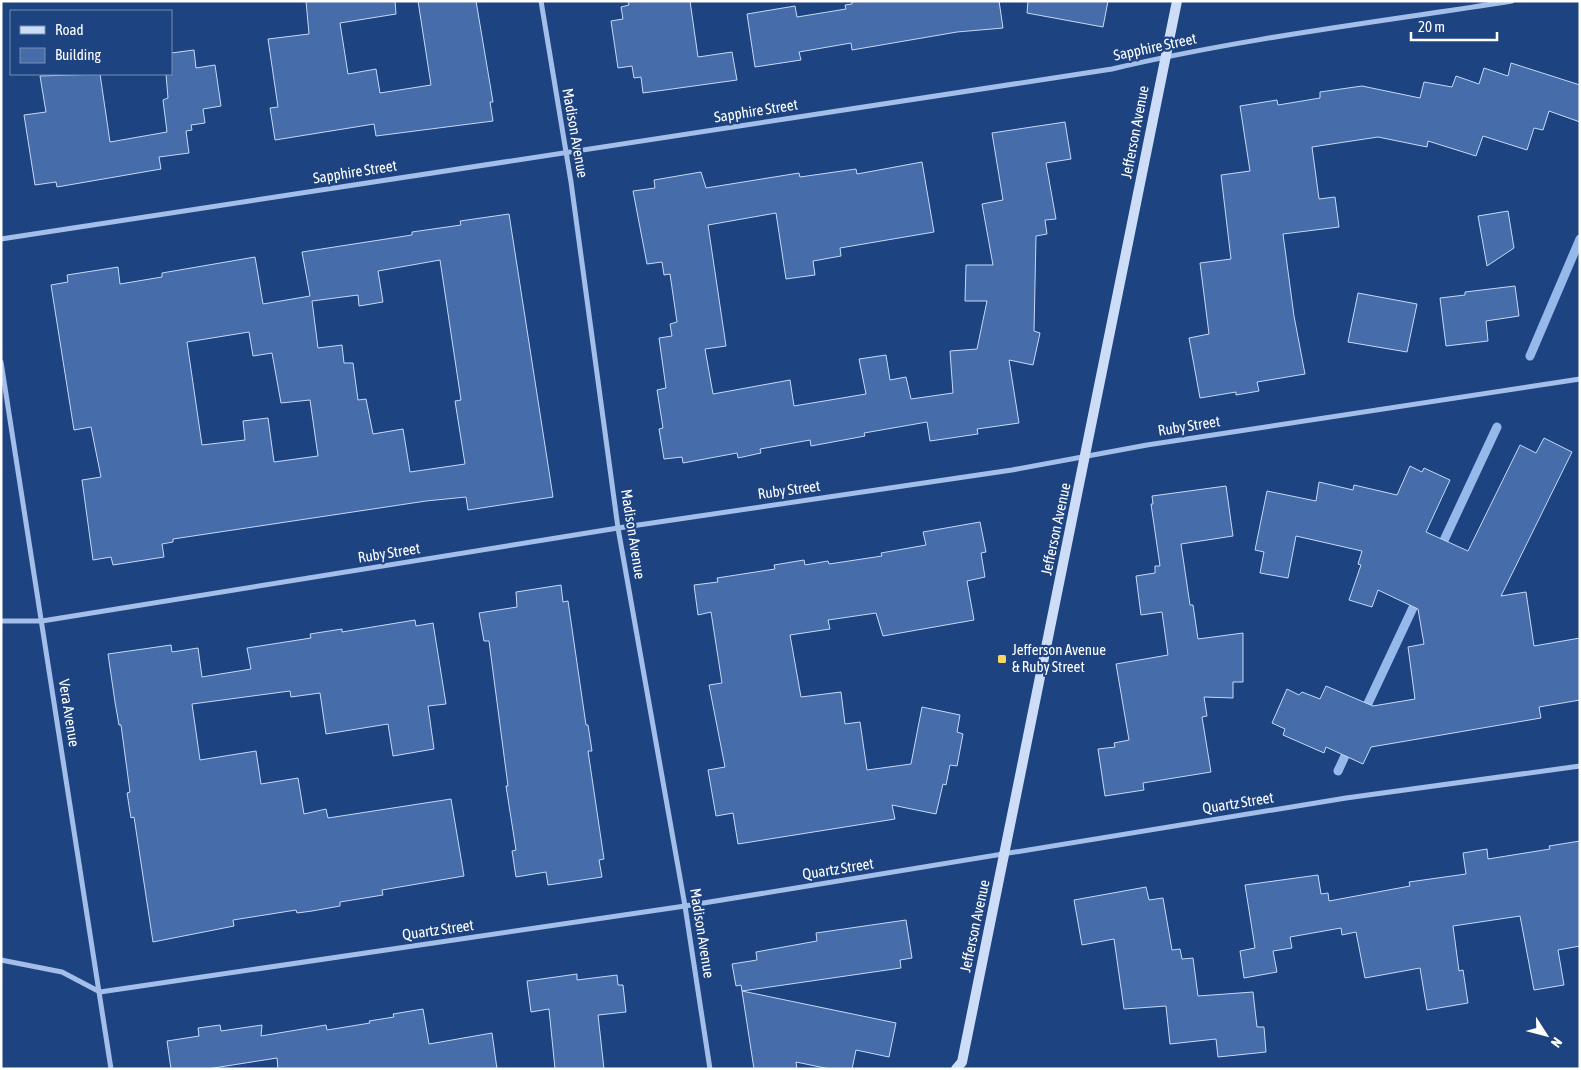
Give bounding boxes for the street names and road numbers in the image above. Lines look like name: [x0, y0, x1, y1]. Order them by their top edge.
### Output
street label: Sapphire Street: [1112, 29, 1198, 64]
street label: Jefferson Avenue: [1117, 84, 1152, 180]
street label: Madison Avenue: [559, 87, 592, 179]
street label: Sapphire Street: [713, 96, 799, 126]
street label: Sapphire Street: [312, 157, 398, 187]
street label: Ruby Street: [1157, 412, 1221, 439]
street label: Ruby Street: [757, 477, 821, 502]
street label: Jefferson Avenue: [1037, 481, 1074, 577]
street label: Madison Avenue: [618, 488, 649, 580]
street label: Ruby Street: [357, 539, 421, 566]
street label: Vera Avenue: [56, 678, 83, 748]
street label: Quartz Street: [1201, 788, 1275, 817]
street label: Quartz Street: [801, 854, 875, 883]
street label: Jefferson Avenue: [956, 878, 993, 974]
street label: Madison Avenue: [687, 887, 718, 979]
street label: Quartz Street: [401, 916, 475, 943]

